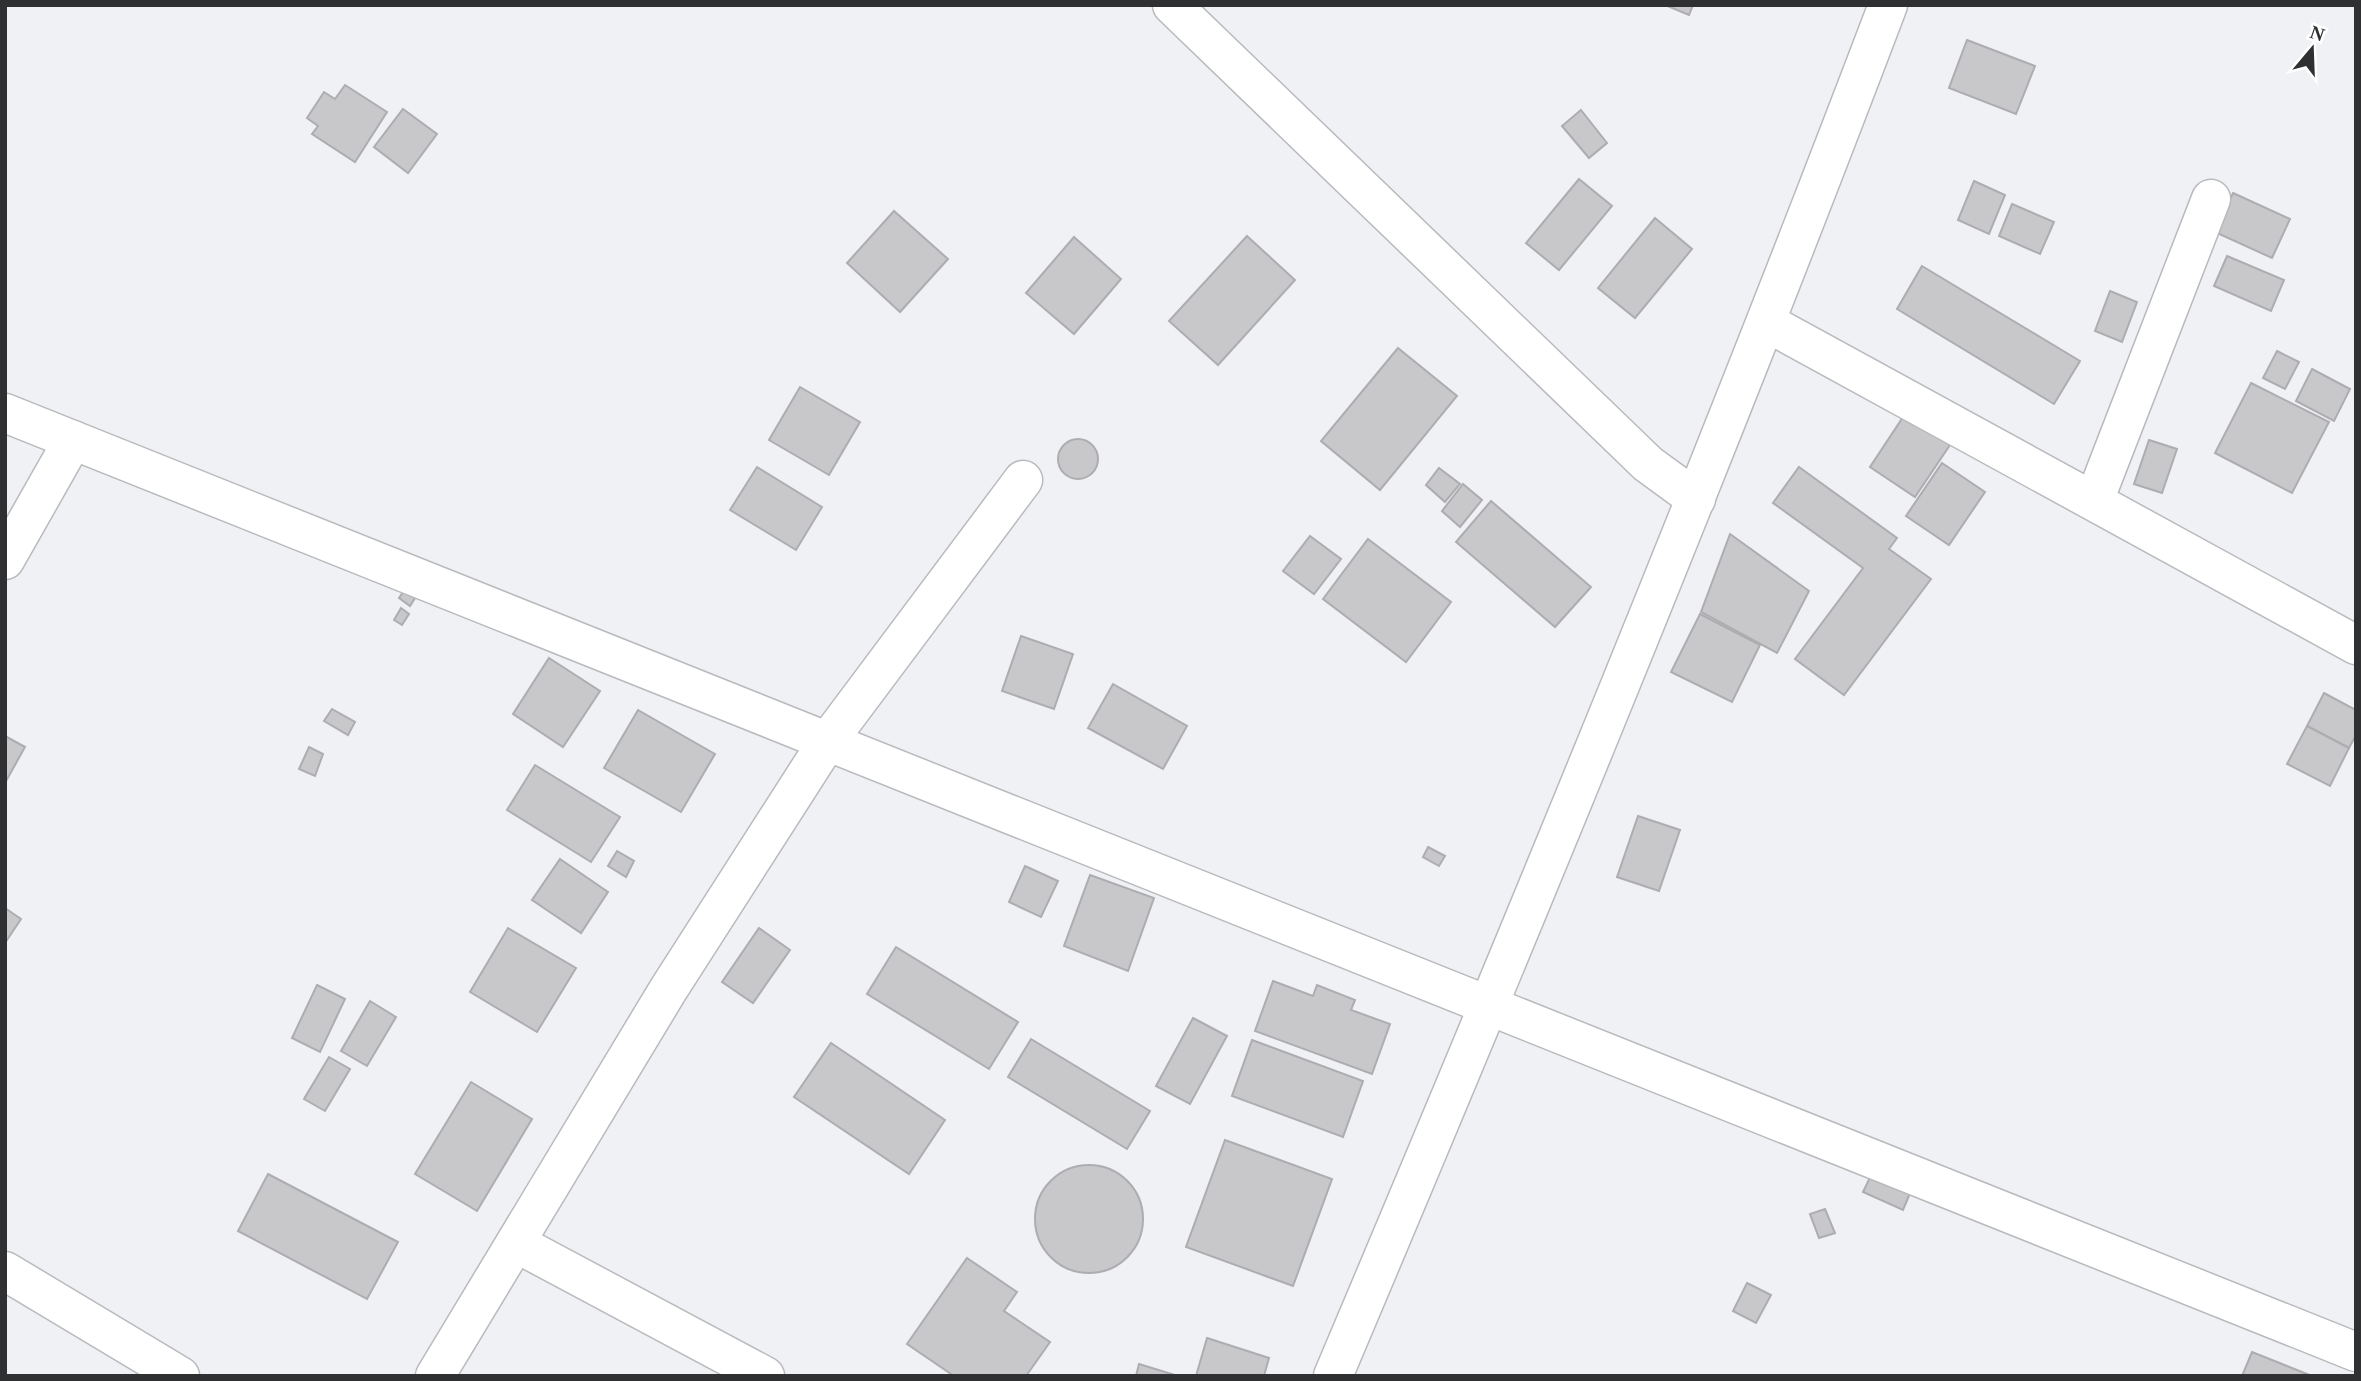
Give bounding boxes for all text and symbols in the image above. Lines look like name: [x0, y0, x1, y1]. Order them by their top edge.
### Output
north arrow: [2277, 14, 2347, 84]
text: N: [2307, 21, 2328, 46]

